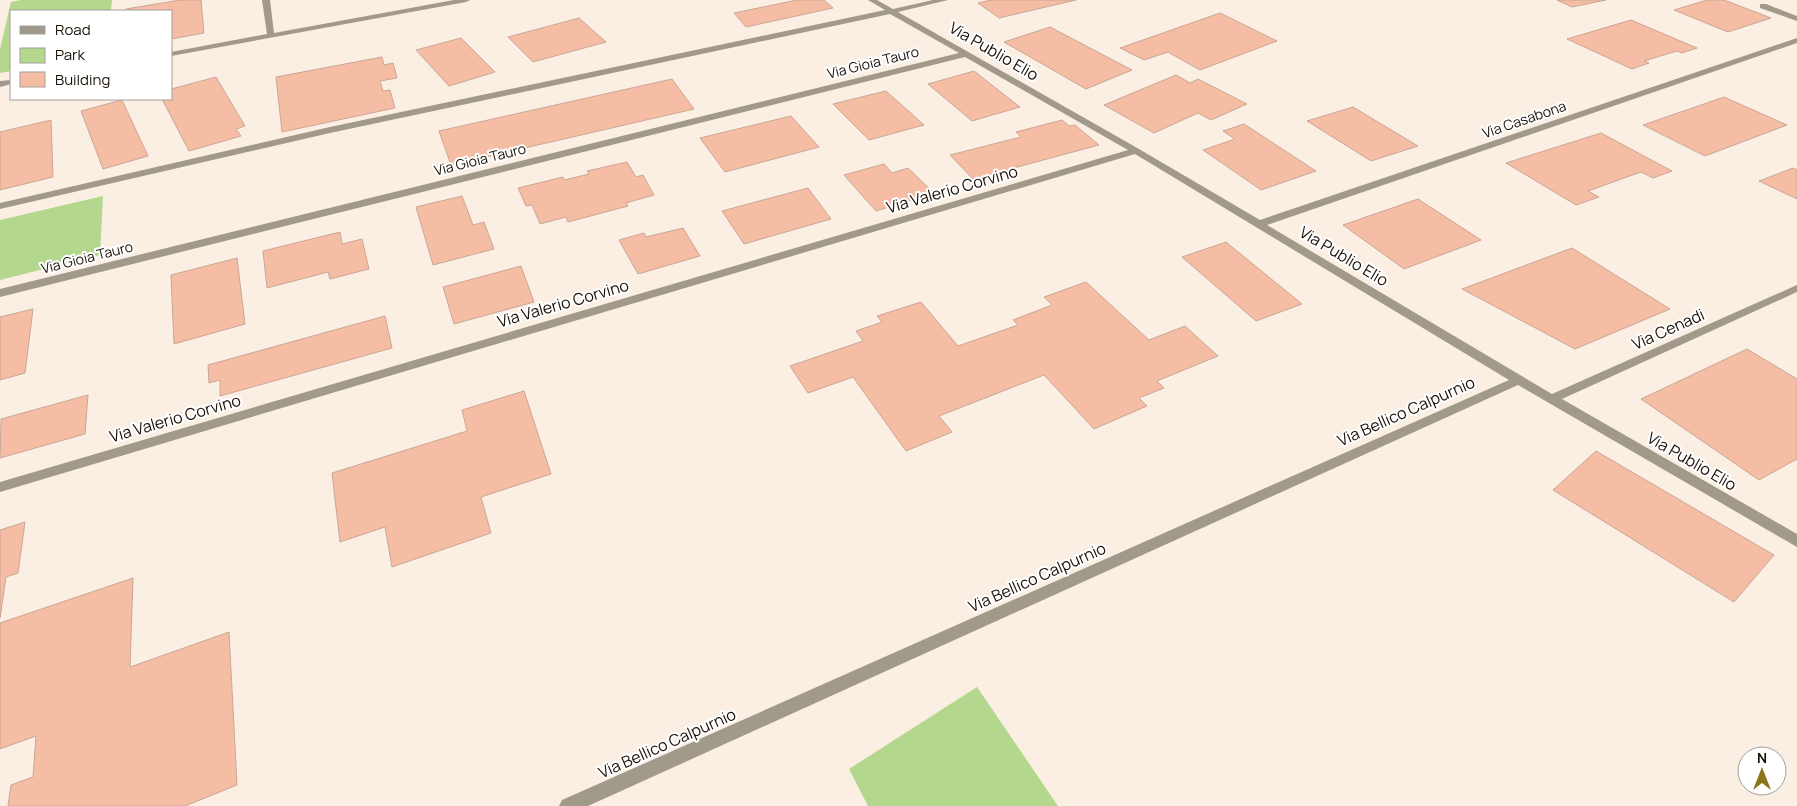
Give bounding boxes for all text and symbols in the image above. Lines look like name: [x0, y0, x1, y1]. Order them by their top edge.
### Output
legend: [10, 10, 172, 100]
street label: Via Publio Elio: [945, 16, 1043, 86]
text: Road: [55, 19, 91, 40]
street label: Via Gioia Tauro: [825, 41, 921, 83]
text: Park: [55, 44, 85, 65]
text: Building: [55, 69, 110, 90]
street label: Via Casabona: [1479, 96, 1569, 142]
street label: Via Gioia Tauro: [432, 138, 528, 180]
street label: Via Valerio Corvino: [884, 160, 1020, 218]
street label: Via Publio Elio: [1295, 221, 1393, 291]
street label: Via Gioia Tauro: [39, 236, 135, 278]
street label: Via Valerio Corvino: [495, 274, 631, 332]
street label: Via Cenadi: [1628, 303, 1708, 355]
street label: Via Bellico Calpurnio: [1334, 371, 1478, 451]
street label: Via Valerio Corvino: [107, 389, 243, 447]
street label: Via Publio Elio: [1643, 426, 1741, 496]
street label: Via Bellico Calpurnio: [965, 537, 1109, 617]
street label: Via Bellico Calpurnio: [595, 703, 739, 783]
north arrow: [1737, 746, 1787, 796]
text: N: [1757, 748, 1767, 767]

